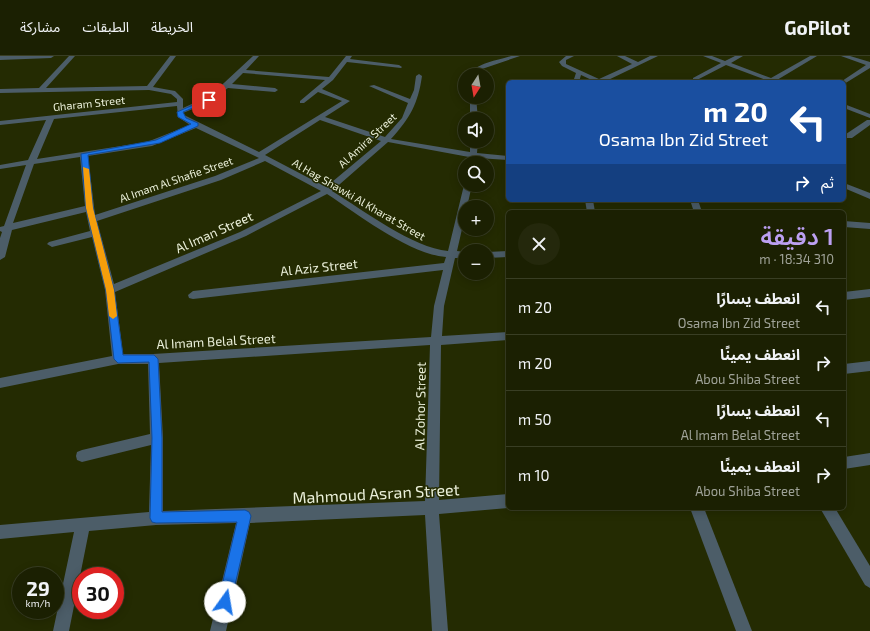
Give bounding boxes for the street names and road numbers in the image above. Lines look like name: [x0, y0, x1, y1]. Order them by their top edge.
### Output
street label: Gharam Street: [52, 93, 126, 113]
street label: Al Amira Street: [335, 110, 399, 170]
street label: Al Imam Al Shafie Street: [118, 153, 234, 205]
street label: Al Hag Shawki Al Kharat Street: [290, 156, 428, 242]
street label: Al Iman Street: [173, 208, 255, 256]
street label: Al Aziz Street: [279, 255, 359, 279]
street label: Al Imam Belal Street: [156, 330, 276, 352]
street label: Al Zohor Street: [411, 362, 429, 450]
street label: Mahmoud Asran Street: [292, 479, 460, 507]

